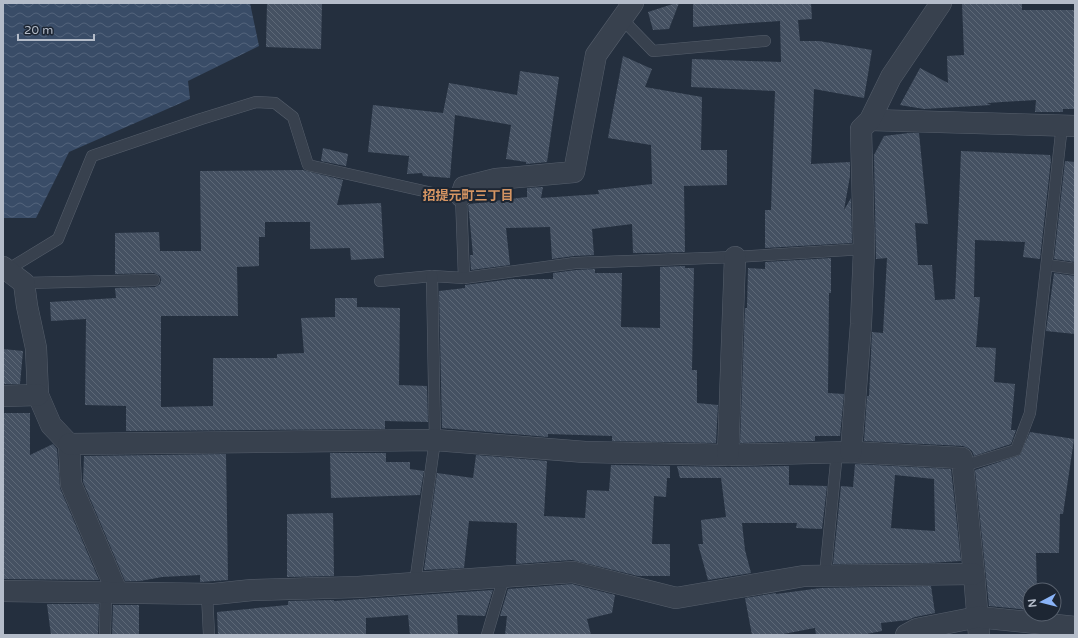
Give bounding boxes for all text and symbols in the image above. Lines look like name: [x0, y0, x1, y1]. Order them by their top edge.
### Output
scale bar: [18, 16, 94, 42]
text: 20 m: [24, 23, 53, 37]
district label: 招提元町三丁目: [422, 188, 514, 204]
north arrow: [1022, 582, 1062, 622]
text: N: [1026, 598, 1040, 608]

